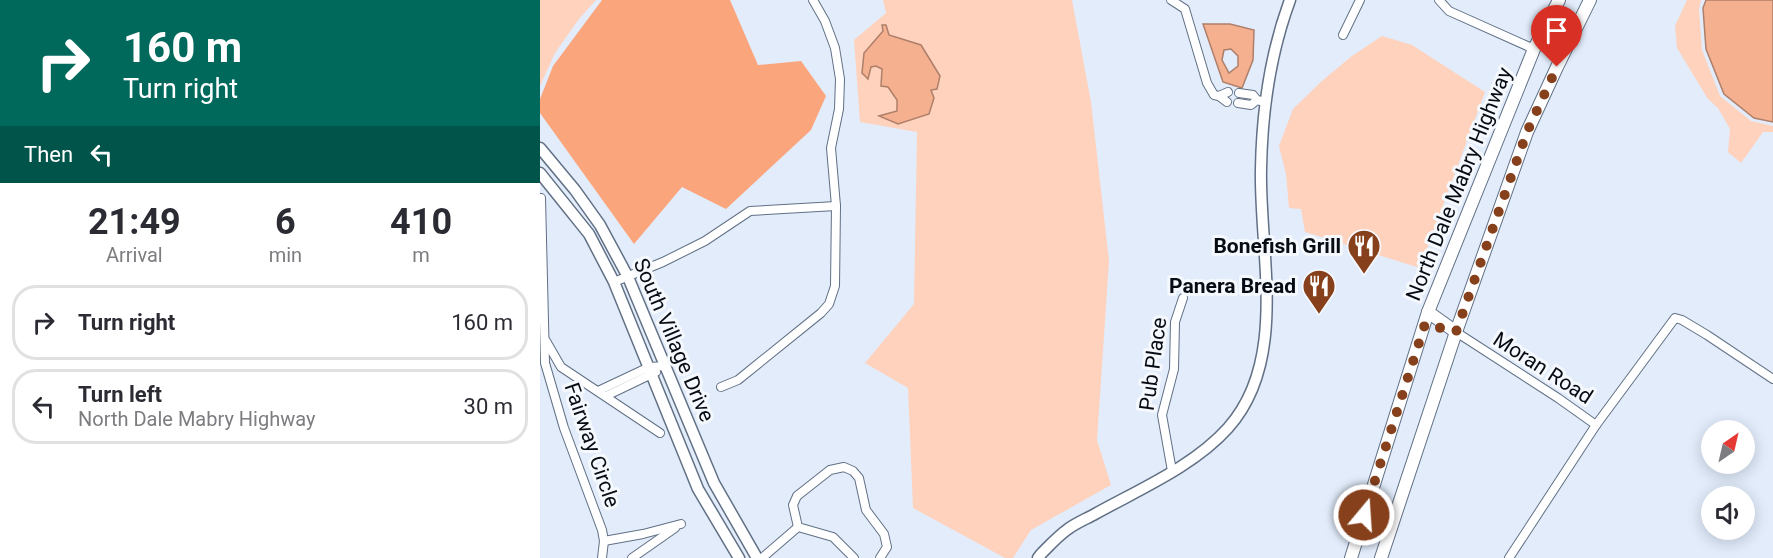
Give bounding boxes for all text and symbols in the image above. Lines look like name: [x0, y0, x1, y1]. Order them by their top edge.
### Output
pin: [1531, 5, 1582, 67]
icon: arrive: [1540, 14, 1573, 47]
text: 160 m: [123, 23, 242, 72]
icon: right: [24, 24, 102, 102]
street label: North Dale Mabry Highway: [1401, 64, 1517, 304]
text: Turn right: [123, 73, 238, 105]
icon: left: [85, 138, 118, 171]
text: Then: [24, 142, 73, 167]
text: 21:49: [88, 201, 181, 243]
text: 6: [275, 201, 296, 243]
text: 410: [390, 201, 452, 243]
restaurant icon: Bonefish Grill: [1346, 228, 1382, 275]
place label: Bonefish Grill: [1213, 234, 1341, 258]
text: Arrival: [106, 243, 163, 267]
text: min: [269, 243, 302, 267]
text: m: [412, 243, 430, 267]
street label: South Village Drive: [629, 255, 719, 425]
restaurant icon: Panera Bread: [1301, 268, 1337, 315]
place label: Panera Bread: [1169, 274, 1296, 298]
icon: right: [27, 306, 60, 339]
text: Turn right: [78, 310, 175, 335]
text: 160 m: [451, 310, 513, 335]
street label: Pub Place: [1135, 316, 1171, 412]
street label: Moran Road: [1489, 327, 1597, 409]
street label: Fairway Circle: [559, 380, 625, 510]
text: Turn left: [78, 382, 162, 407]
icon: left: [27, 390, 60, 423]
text: 30 m: [464, 394, 513, 419]
text: North Dale Mabry Highway: [78, 407, 315, 431]
north arrow: [1701, 420, 1755, 474]
map controls: [1701, 420, 1755, 540]
position arrow: [1332, 483, 1396, 547]
button: sound: [1701, 486, 1755, 540]

